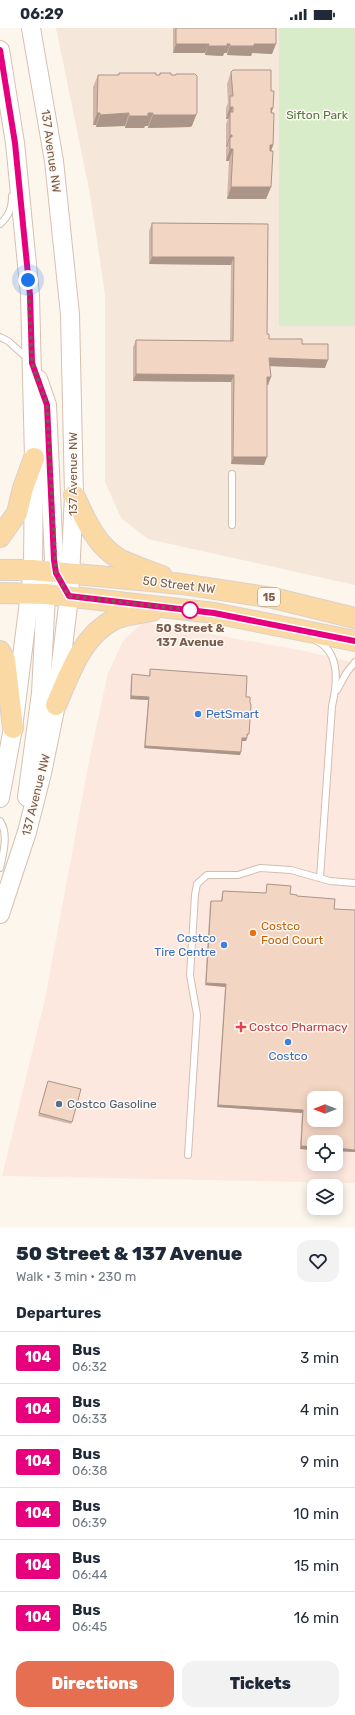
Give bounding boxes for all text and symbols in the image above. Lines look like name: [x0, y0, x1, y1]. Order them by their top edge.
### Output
text: 06:29: [20, 5, 64, 23]
street label: 137 Avenue NW: [38, 108, 64, 194]
park label: Sifton Park: [286, 108, 349, 122]
your location: [18, 270, 38, 290]
street label: 137 Avenue NW: [66, 432, 80, 516]
street label: 50 Street NW: [142, 574, 217, 596]
road number: 15: [258, 588, 280, 606]
marker: 50 Street & 137 Avenue: [181, 601, 199, 619]
place label: 50 Street & 137 Avenue: [156, 621, 224, 649]
place label: PetSmart: [206, 707, 259, 721]
marker: PetSmart: [193, 709, 203, 719]
street label: 137 Avenue NW: [19, 752, 53, 837]
place label: Costco Food Court: [261, 919, 323, 947]
marker: Costco Food Court: [248, 928, 258, 938]
place label: Costco Tire Centre: [154, 931, 216, 959]
marker: Costco Tire Centre: [219, 940, 229, 950]
place label: Costco Pharmacy: [249, 1020, 348, 1034]
marker: Costco Pharmacy: [236, 1022, 246, 1032]
marker: Costco: [283, 1037, 293, 1047]
place label: Costco: [268, 1049, 308, 1063]
north arrow: [307, 1091, 343, 1127]
map controls: [307, 1091, 343, 1215]
place label: Costco Gasoline: [67, 1097, 157, 1111]
marker: Costco Gasoline: [54, 1099, 64, 1109]
button: locate: [307, 1135, 343, 1171]
button: layers: [307, 1179, 343, 1215]
button: heart: [297, 1240, 339, 1282]
text: 50 Street & 137 Avenue: [16, 1242, 242, 1265]
text: Walk · 3 min · 230 m: [16, 1269, 136, 1284]
text: Departures: [16, 1304, 101, 1322]
text: Bus: [72, 1341, 100, 1359]
text: 104: [25, 1349, 51, 1366]
text: 3 min: [300, 1349, 339, 1367]
text: 06:32: [72, 1359, 107, 1374]
text: Bus: [72, 1393, 100, 1411]
text: 104: [25, 1401, 51, 1418]
text: 4 min: [300, 1401, 339, 1419]
text: 06:33: [72, 1411, 107, 1426]
text: Bus: [72, 1445, 100, 1463]
text: 104: [25, 1453, 51, 1470]
text: 9 min: [300, 1453, 339, 1471]
text: 06:38: [72, 1463, 108, 1478]
text: Bus: [72, 1497, 100, 1515]
text: 104: [25, 1505, 51, 1522]
text: 10 min: [293, 1505, 339, 1523]
text: 06:39: [72, 1515, 107, 1530]
text: Bus: [72, 1549, 100, 1567]
text: 104: [25, 1557, 51, 1574]
text: 15 min: [294, 1557, 339, 1575]
text: 06:44: [72, 1567, 108, 1582]
text: Bus: [72, 1601, 100, 1619]
text: 104: [25, 1609, 51, 1626]
text: 16 min: [294, 1609, 339, 1627]
text: 06:45: [72, 1619, 107, 1634]
button: Directions: [16, 1661, 174, 1707]
button: Tickets: [182, 1661, 339, 1707]

